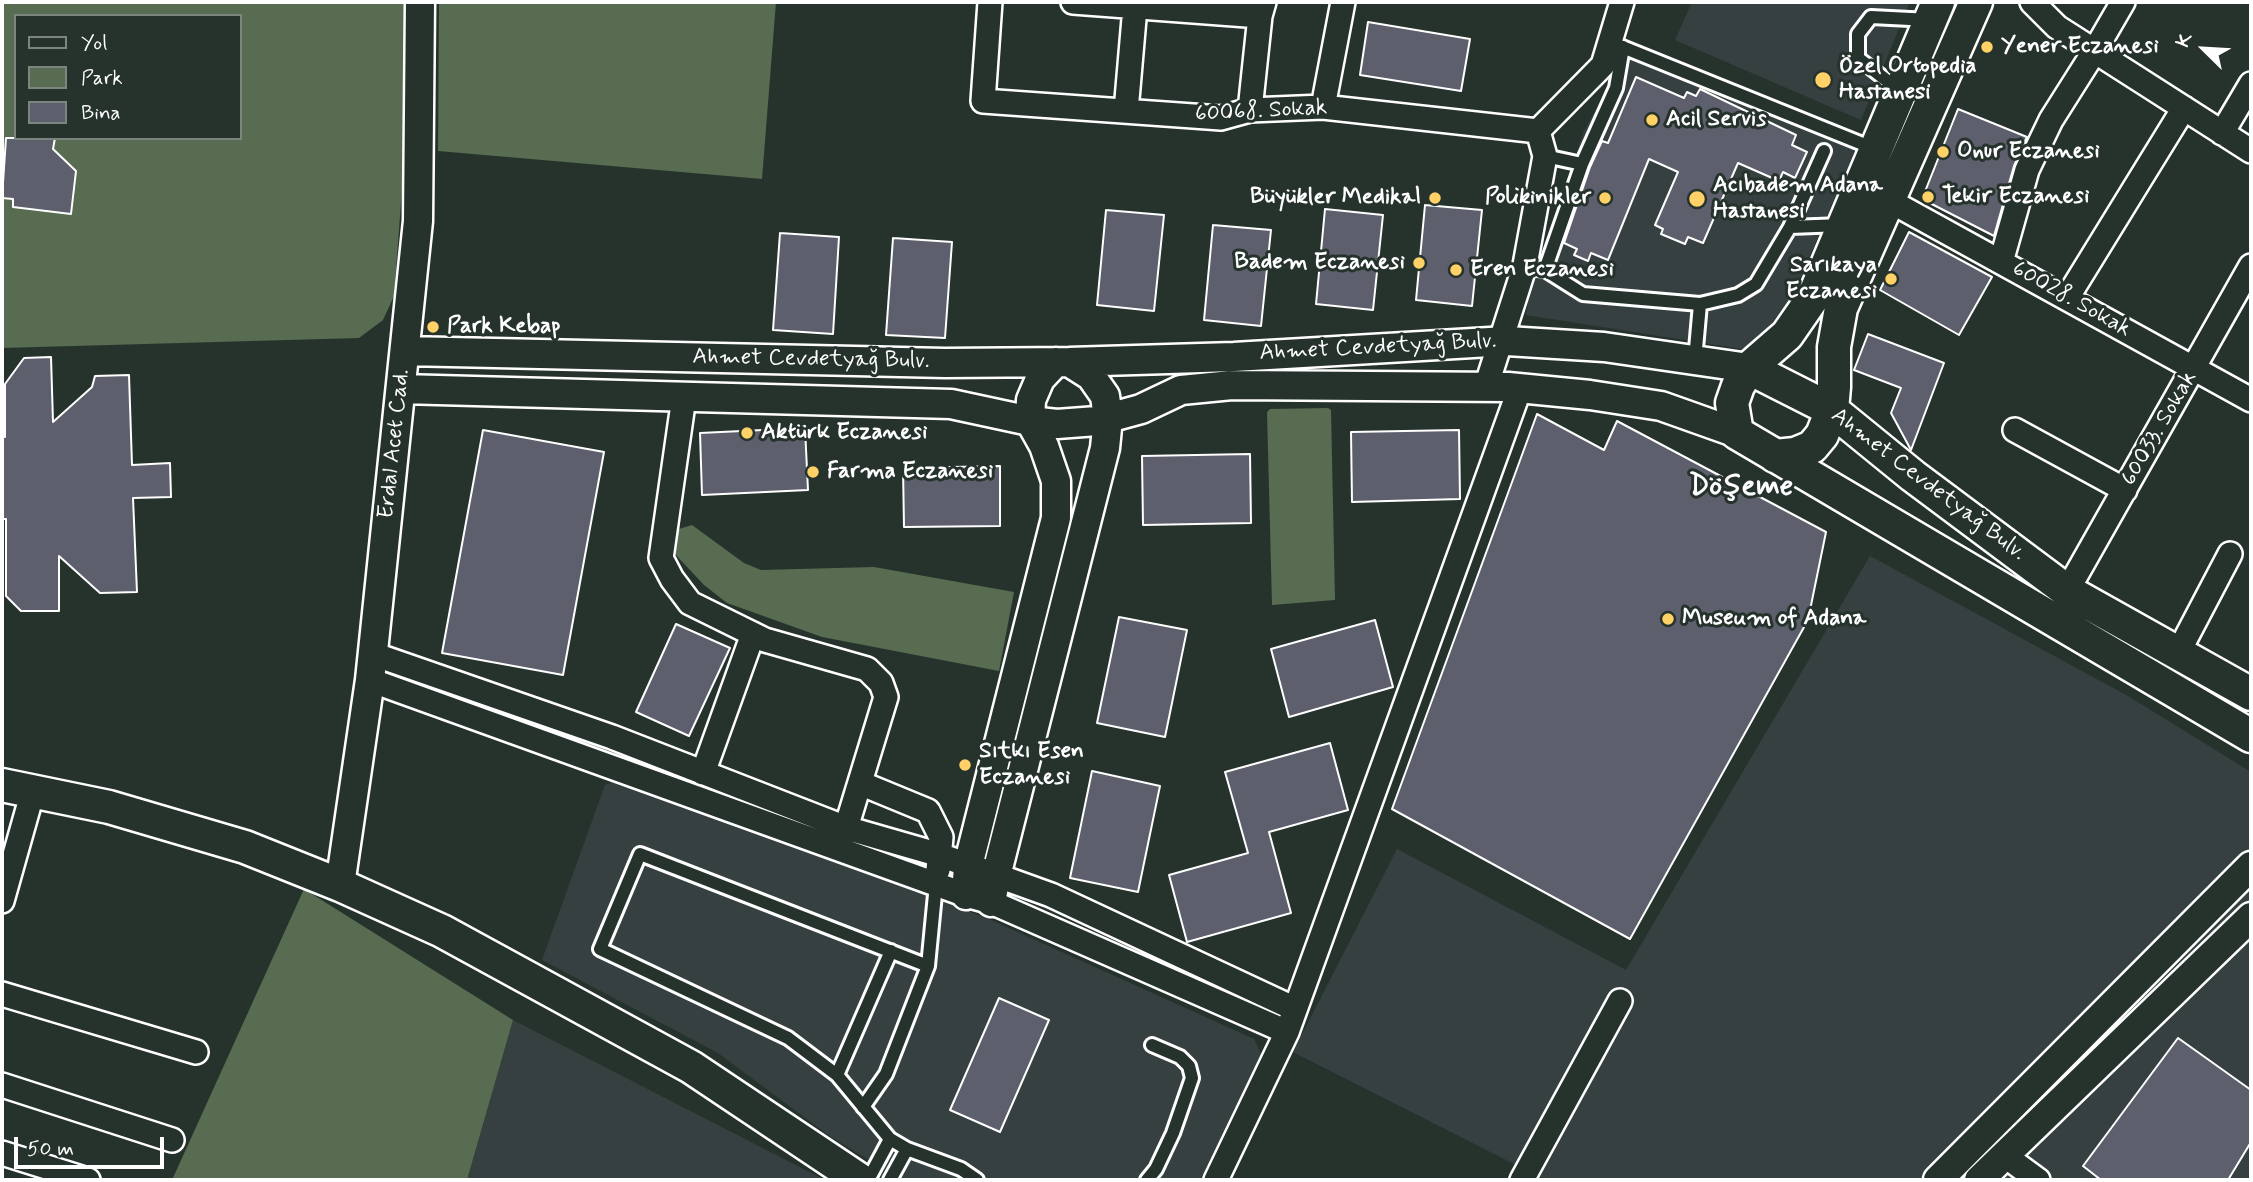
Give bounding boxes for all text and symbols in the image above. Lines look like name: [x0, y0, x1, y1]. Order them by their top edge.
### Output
legend: [14, 14, 242, 140]
north arrow: [2169, 14, 2239, 84]
text: Yol: [81, 29, 107, 57]
text: K: [2170, 29, 2199, 51]
place label: Yener Eczanesi: [2001, 33, 2159, 61]
marker: Yener Eczanesi: [1979, 39, 1995, 55]
place label: Özel Ortopedia Hastanesi: [1839, 53, 1977, 107]
text: Park: [81, 64, 123, 92]
marker: Özel Ortopedia Hastanesi: [1813, 70, 1833, 90]
street label: 60068. Sokak: [1194, 95, 1328, 129]
text: Bina: [81, 99, 121, 127]
place label: Acil Servis: [1666, 106, 1766, 134]
marker: Acil Servis: [1644, 112, 1660, 128]
place label: Onur Eczanesi: [1957, 138, 2100, 166]
marker: Onur Eczanesi: [1935, 144, 1951, 160]
place label: Acıbadem Adana Hastanesi: [1713, 172, 1883, 226]
place label: Tekir Eczanesi: [1942, 183, 2089, 211]
place label: Büyükler Medikal: [1250, 184, 1421, 212]
place label: Polikinikler: [1485, 184, 1591, 212]
marker: Acıbadem Adana Hastanesi: [1687, 189, 1707, 209]
marker: Tekir Eczanesi: [1920, 189, 1936, 205]
marker: Büyükler Medikal: [1427, 190, 1443, 206]
marker: Polikinikler: [1597, 190, 1613, 206]
place label: Badem Eczanesi: [1234, 249, 1405, 277]
place label: Sarıkaya Eczanesi: [1786, 252, 1877, 306]
marker: Badem Eczanesi: [1411, 255, 1427, 271]
place label: Eren Eczanesi: [1470, 256, 1614, 284]
street label: 60028. Sokak: [2007, 256, 2135, 344]
marker: Eren Eczanesi: [1448, 262, 1464, 278]
marker: Sarıkaya Eczanesi: [1883, 271, 1899, 287]
place label: Park Kebap: [447, 313, 560, 341]
marker: Park Kebap: [425, 319, 441, 335]
street label: Ahmet Cevdetyağ Bulv.: [1259, 328, 1497, 368]
street label: Ahmet Cevdetyağ Bulv.: [692, 344, 930, 376]
street label: 60033. Sokak: [2116, 367, 2204, 491]
street label: Erdal Acet Cad.: [373, 368, 417, 520]
street label: Ahmet Cevdetyağ Bulv.: [1825, 403, 2031, 567]
place label: Aktürk Eczanesi: [761, 419, 927, 447]
marker: Aktürk Eczanesi: [739, 425, 755, 441]
place label: Farma Eczanesi: [827, 458, 993, 486]
marker: Farma Eczanesi: [805, 464, 821, 480]
district label: Döşeme: [1689, 470, 1793, 506]
place label: Museum of Adana: [1682, 605, 1866, 633]
marker: Museum of Adana: [1660, 611, 1676, 627]
place label: Sıtkı Esen Eczanesi: [979, 738, 1084, 792]
marker: Sıtkı Esen Eczanesi: [957, 757, 973, 773]
scale bar: [18, 1122, 168, 1166]
text: 50 m: [27, 1135, 74, 1163]

